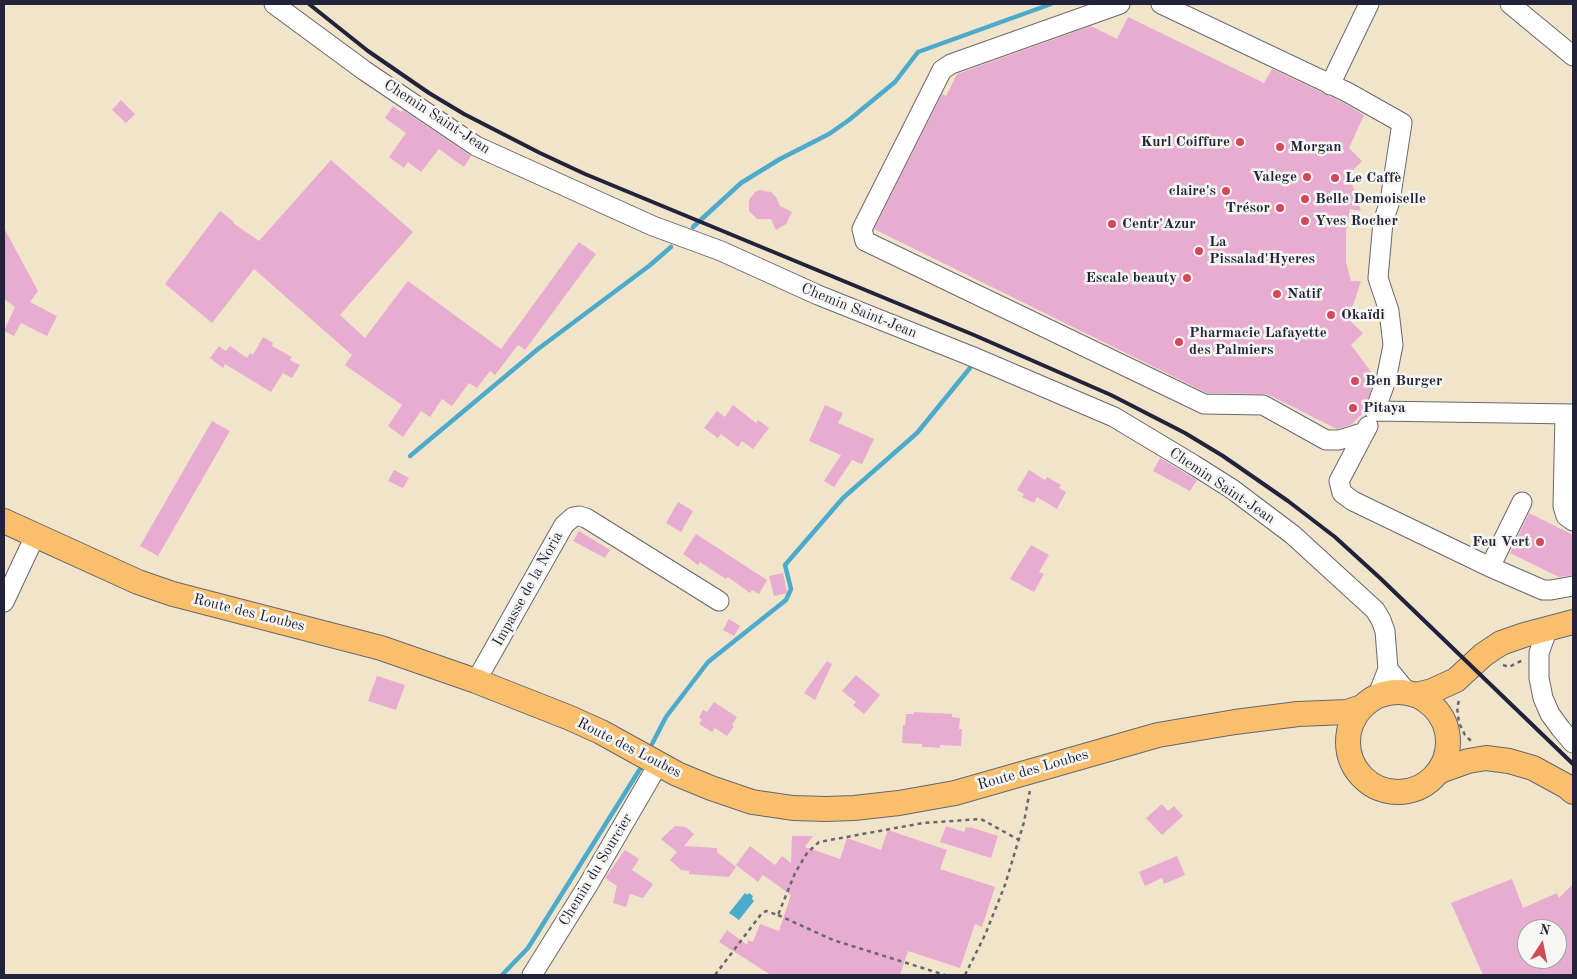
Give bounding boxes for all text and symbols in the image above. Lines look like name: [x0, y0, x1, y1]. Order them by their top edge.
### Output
street label: Chemin Saint-Jean: [380, 76, 494, 158]
place label: Kurl Coiffure: [1141, 133, 1230, 151]
marker: Kurl Coiffure: [1234, 136, 1246, 148]
place label: Morgan: [1290, 138, 1342, 156]
marker: Morgan: [1274, 141, 1286, 153]
place label: Valege: [1252, 168, 1297, 186]
place label: Le Caffè: [1345, 169, 1401, 187]
marker: Valege: [1301, 171, 1313, 183]
marker: Le Caffè: [1329, 172, 1341, 184]
place label: claire's: [1169, 182, 1216, 200]
marker: claire's: [1220, 185, 1232, 197]
place label: Belle Demoiselle: [1315, 190, 1426, 208]
marker: Belle Demoiselle: [1299, 193, 1311, 205]
place label: Trésor: [1225, 199, 1270, 217]
marker: Trésor: [1274, 202, 1286, 214]
place label: Yves Rocher: [1315, 212, 1398, 230]
place label: Centr'Azur: [1122, 215, 1196, 233]
marker: Yves Rocher: [1299, 215, 1311, 227]
marker: Centr'Azur: [1106, 218, 1118, 230]
place label: La Pissalad'Hyeres: [1209, 233, 1315, 268]
marker: La Pissalad'Hyeres: [1193, 245, 1205, 257]
place label: Escale beauty: [1085, 269, 1177, 287]
marker: Escale beauty: [1181, 272, 1193, 284]
street label: Chemin Saint-Jean: [798, 280, 920, 342]
place label: Natif: [1287, 285, 1321, 303]
marker: Natif: [1271, 288, 1283, 300]
place label: Okaïdi: [1341, 306, 1385, 324]
marker: Okaïdi: [1325, 309, 1337, 321]
place label: Pharmacie Lafayette des Palmiers: [1189, 324, 1327, 359]
marker: Pharmacie Lafayette des Palmiers: [1173, 336, 1185, 348]
place label: Ben Burger: [1365, 372, 1443, 390]
marker: Ben Burger: [1349, 375, 1361, 387]
place label: Pitaya: [1363, 399, 1406, 417]
marker: Pitaya: [1347, 402, 1359, 414]
street label: Chemin Saint-Jean: [1166, 444, 1278, 528]
street label: Impasse de la Noria: [489, 529, 567, 649]
place label: Feu Vert: [1472, 533, 1530, 551]
marker: Feu Vert: [1534, 536, 1546, 548]
street label: Route des Loubes: [191, 590, 307, 636]
street label: Route des Loubes: [574, 714, 684, 782]
street label: Route des Loubes: [975, 746, 1091, 794]
street label: Chemin du Sourcier: [555, 811, 637, 929]
north arrow: [1517, 919, 1567, 969]
text: N: [1538, 922, 1551, 938]

